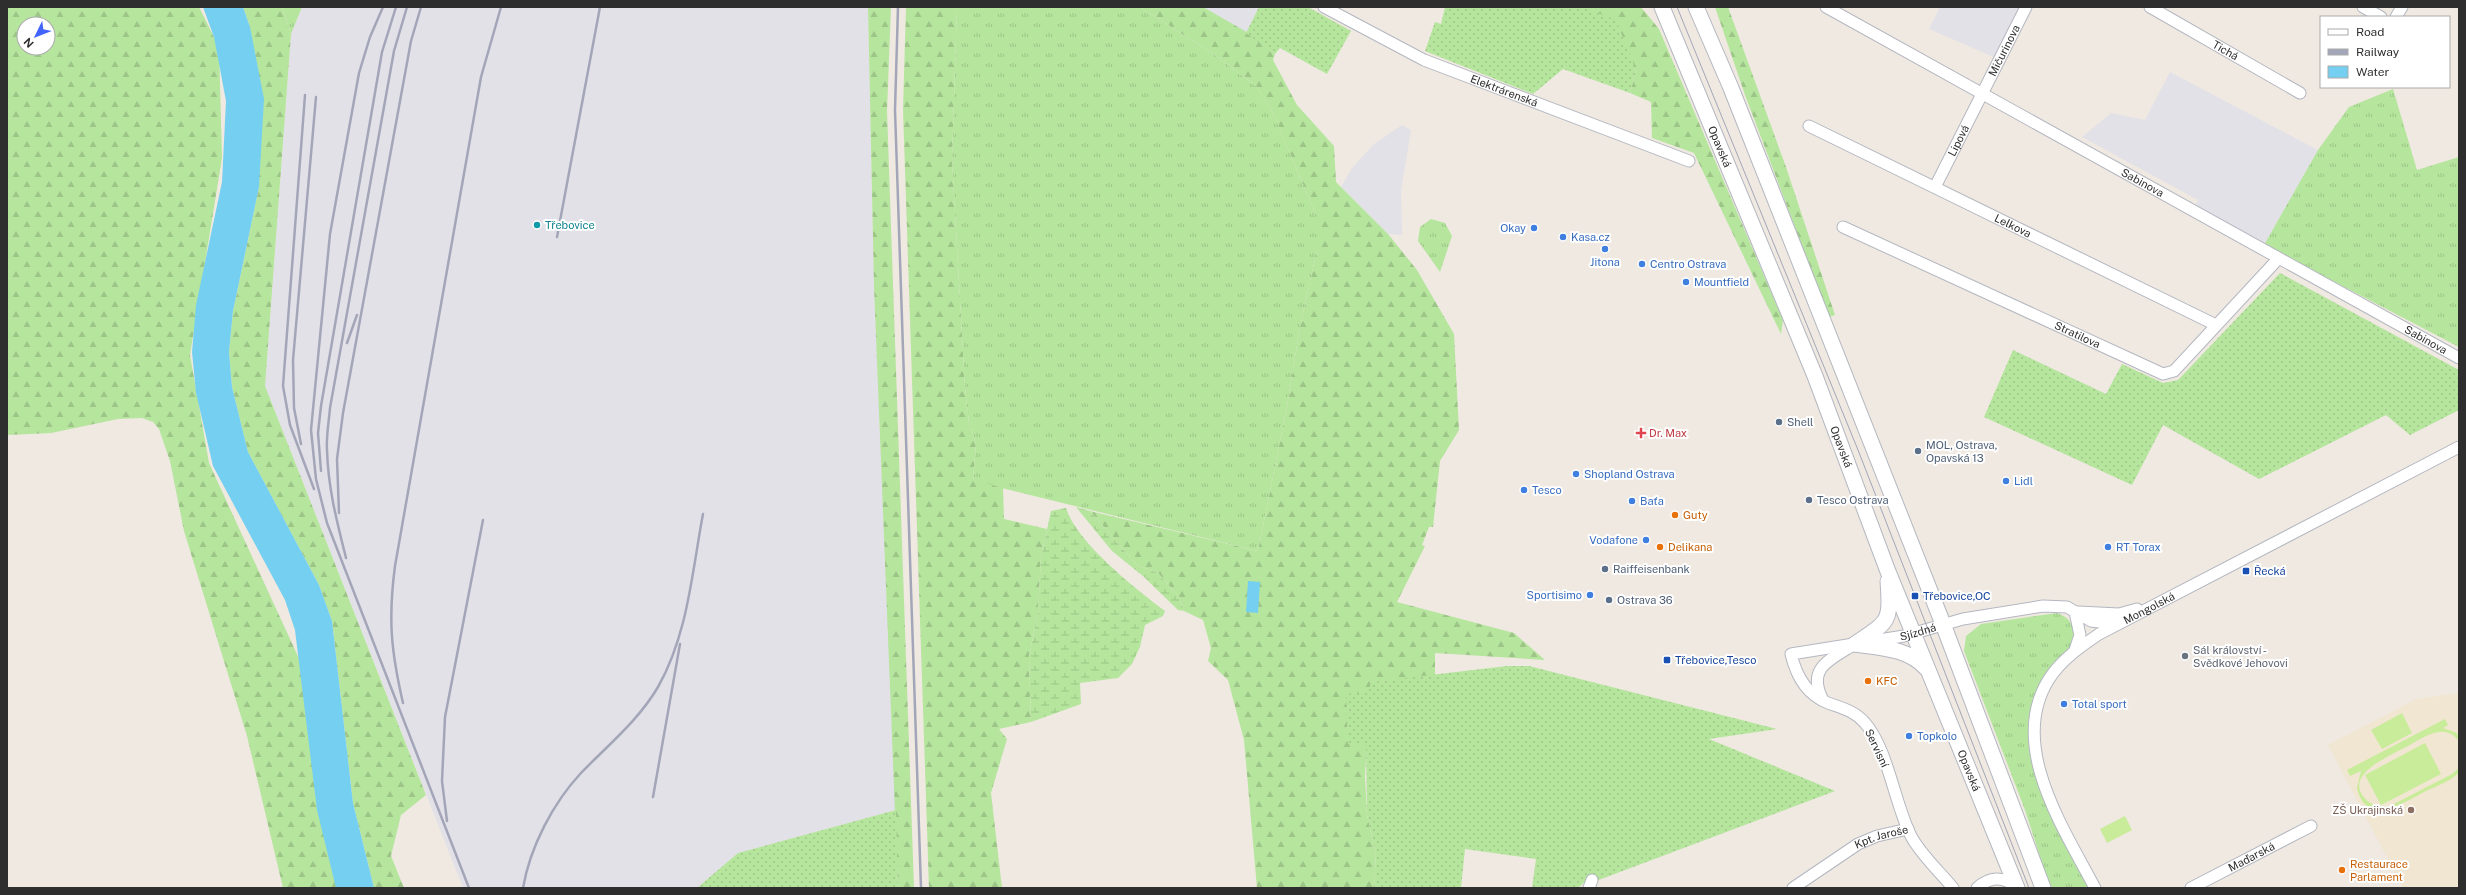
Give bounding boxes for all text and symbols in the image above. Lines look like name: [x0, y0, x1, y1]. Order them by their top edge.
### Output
north arrow: [16, 16, 56, 56]
legend: [2320, 16, 2450, 88]
street label: Mičurinova: [1986, 23, 2022, 78]
text: Road: [2356, 25, 2384, 39]
text: N: [21, 36, 36, 50]
street label: Tichá: [2211, 38, 2240, 62]
text: Railway: [2356, 45, 2400, 59]
text: Water: [2356, 65, 2390, 79]
street label: Elektrárenská: [1469, 72, 1539, 109]
street label: Lipová: [1946, 123, 1971, 158]
street label: Opavská: [1706, 124, 1734, 169]
street label: Sabinova: [2119, 166, 2166, 199]
street label: Lelkova: [1993, 212, 2033, 240]
place label: Třebovice: [545, 219, 595, 231]
marker: Třebovice: [532, 220, 542, 230]
place label: Okay: [1500, 222, 1526, 234]
marker: Okay: [1529, 223, 1539, 233]
place label: Kasa.cz: [1571, 231, 1610, 243]
marker: Kasa.cz: [1558, 232, 1568, 242]
marker: Jitona: [1600, 244, 1610, 254]
place label: Jitona: [1590, 256, 1620, 268]
place label: Centro Ostrava: [1650, 258, 1726, 270]
marker: Centro Ostrava: [1637, 259, 1647, 269]
place label: Mountfield: [1694, 276, 1749, 288]
marker: Mountfield: [1681, 277, 1691, 287]
street label: Stratilova: [2053, 319, 2102, 350]
street label: Sabinova: [2403, 323, 2449, 356]
place label: Shell: [1787, 416, 1813, 428]
marker: Shell: [1774, 417, 1784, 427]
street label: Opavská: [1828, 424, 1855, 469]
place label: Dr. Max: [1649, 427, 1687, 439]
marker: Dr. Max: [1636, 428, 1646, 438]
place label: MOL, Ostrava, Opavská 13: [1926, 439, 1997, 464]
marker: MOL, Ostrava, Opavská 13: [1913, 446, 1923, 456]
place label: Shopland Ostrava: [1584, 468, 1675, 480]
marker: Shopland Ostrava: [1571, 469, 1581, 479]
place label: Lidl: [2014, 475, 2033, 487]
marker: Lidl: [2001, 476, 2011, 486]
place label: Tesco: [1532, 484, 1562, 496]
marker: Tesco: [1519, 485, 1529, 495]
place label: Tesco Ostrava: [1817, 494, 1889, 506]
place label: Baťa: [1640, 495, 1664, 507]
marker: Tesco Ostrava: [1804, 495, 1814, 505]
marker: Baťa: [1627, 496, 1637, 506]
place label: Guty: [1683, 509, 1708, 521]
marker: Guty: [1670, 510, 1680, 520]
place label: Vodafone: [1589, 534, 1638, 546]
marker: Vodafone: [1641, 535, 1651, 545]
place label: Delikana: [1668, 541, 1712, 553]
place label: RT Torax: [2116, 541, 2161, 553]
marker: Delikana: [1655, 542, 1665, 552]
marker: RT Torax: [2103, 542, 2113, 552]
place label: Raiffeisenbank: [1613, 563, 1690, 575]
marker: Raiffeisenbank: [1600, 564, 1610, 574]
place label: Řecká: [2254, 565, 2286, 577]
marker: Řecká: [2241, 566, 2251, 576]
place label: Sportisimo: [1527, 589, 1582, 601]
marker: Sportisimo: [1585, 590, 1595, 600]
place label: Třebovice,OC: [1923, 590, 1991, 602]
street label: Mongolská: [2121, 590, 2177, 626]
marker: Třebovice,OC: [1910, 591, 1920, 601]
place label: Ostrava 36: [1617, 594, 1673, 606]
marker: Ostrava 36: [1604, 595, 1614, 605]
street label: Sjízdná: [1899, 621, 1937, 643]
place label: Sál království - Svědkové Jehovovi: [2193, 644, 2288, 669]
marker: Sál království - Svědkové Jehovovi: [2180, 651, 2190, 661]
place label: Třebovice,Tesco: [1675, 654, 1756, 666]
marker: Třebovice,Tesco: [1662, 655, 1672, 665]
place label: KFC: [1876, 675, 1898, 687]
marker: KFC: [1863, 676, 1873, 686]
place label: Total sport: [2072, 698, 2127, 710]
marker: Total sport: [2059, 699, 2069, 709]
street label: Servisní: [1863, 727, 1891, 769]
place label: Topkolo: [1917, 730, 1957, 742]
marker: Topkolo: [1904, 731, 1914, 741]
street label: Opavská: [1955, 748, 1983, 793]
place label: ZŠ Ukrajinská: [2332, 803, 2403, 816]
marker: ZŠ Ukrajinská: [2406, 805, 2416, 815]
street label: Kpt. Jaroše: [1853, 823, 1909, 851]
street label: Maďarská: [2226, 840, 2277, 874]
place label: Restaurace Parlament: [2350, 858, 2408, 883]
marker: Restaurace Parlament: [2337, 865, 2347, 875]

